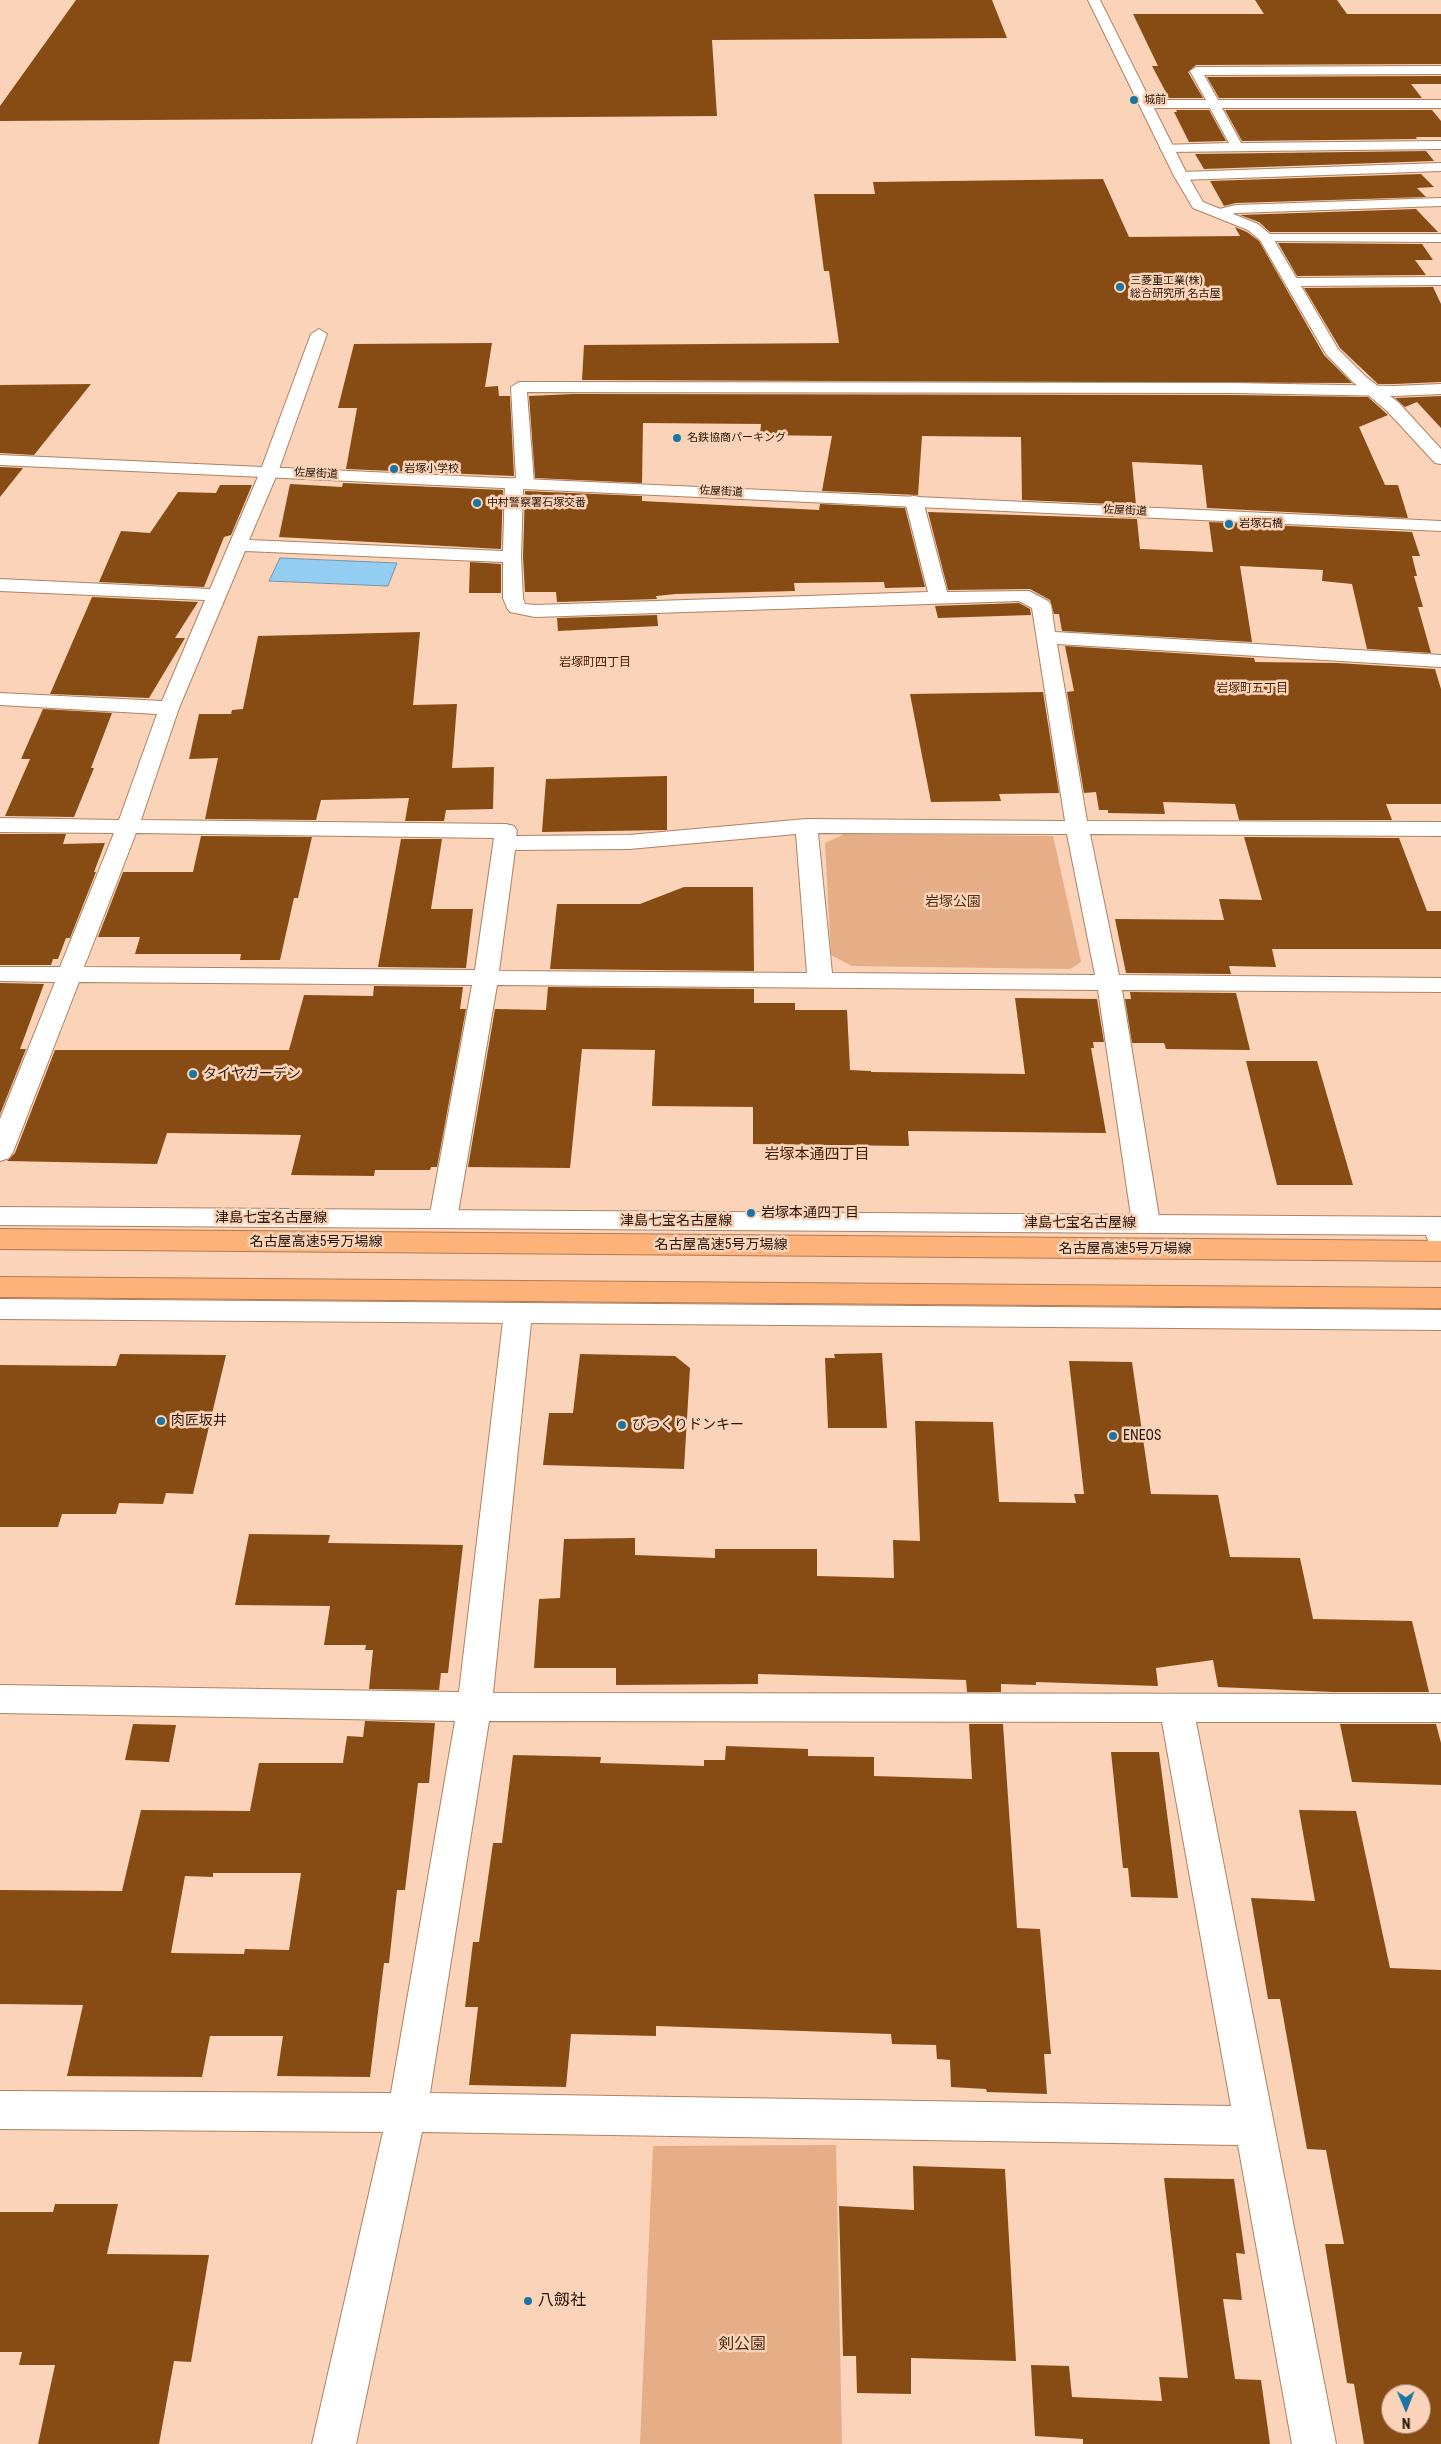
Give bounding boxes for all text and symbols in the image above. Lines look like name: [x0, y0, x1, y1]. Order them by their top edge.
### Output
place label: 城前: [1144, 93, 1166, 107]
marker: 城前: [1128, 94, 1140, 106]
place label: 三菱重工業(株) 総合研究所 名古屋: [1130, 274, 1221, 300]
marker: 三菱重工業(株) 総合研究所 名古屋: [1114, 281, 1126, 293]
place label: 名鉄協商パーキング: [687, 431, 786, 445]
marker: 名鉄協商パーキング: [671, 432, 683, 444]
place label: 岩塚小学校: [404, 462, 459, 476]
marker: 岩塚小学校: [388, 463, 400, 475]
street label: 佐屋街道: [294, 466, 338, 482]
street label: 佐屋街道: [699, 484, 743, 500]
place label: 中村警察署石塚交番: [487, 496, 586, 510]
marker: 中村警察署石塚交番: [471, 497, 483, 509]
street label: 佐屋街道: [1103, 503, 1147, 519]
place label: 岩塚石橋: [1239, 517, 1283, 531]
marker: 岩塚石橋: [1223, 518, 1235, 530]
district label: 岩塚町四丁目: [559, 656, 631, 670]
district label: 岩塚町五丁目: [1216, 682, 1288, 696]
park label: 岩塚公園: [925, 894, 981, 910]
place label: タイヤガーデン: [203, 1066, 301, 1082]
marker: タイヤガーデン: [187, 1068, 199, 1080]
district label: 岩塚本通四丁目: [765, 1146, 869, 1164]
place label: 岩塚本通四丁目: [761, 1205, 859, 1221]
marker: 岩塚本通四丁目: [745, 1207, 757, 1219]
street label: 津島七宝名古屋線: [215, 1210, 327, 1226]
street label: 津島七宝名古屋線: [620, 1213, 732, 1229]
street label: 津島七宝名古屋線: [1024, 1215, 1136, 1231]
street label: 名古屋高速5号万場線: [250, 1234, 382, 1250]
street label: 名古屋高速5号万場線: [655, 1237, 787, 1253]
street label: 名古屋高速5号万場線: [1059, 1241, 1191, 1257]
place label: 肉匠坂井: [171, 1413, 227, 1429]
marker: 肉匠坂井: [155, 1415, 167, 1427]
place label: びつくりドンキー: [632, 1417, 744, 1433]
marker: びつくりドンキー: [616, 1419, 628, 1431]
place label: ENEOS: [1123, 1428, 1161, 1444]
marker: ENEOS: [1107, 1430, 1119, 1442]
place label: 八劔社: [538, 2291, 586, 2311]
marker: 八劔社: [522, 2295, 534, 2307]
park label: 剣公園: [718, 2335, 766, 2355]
north arrow: [1381, 2384, 1431, 2434]
text: N: [1402, 2415, 1411, 2431]

